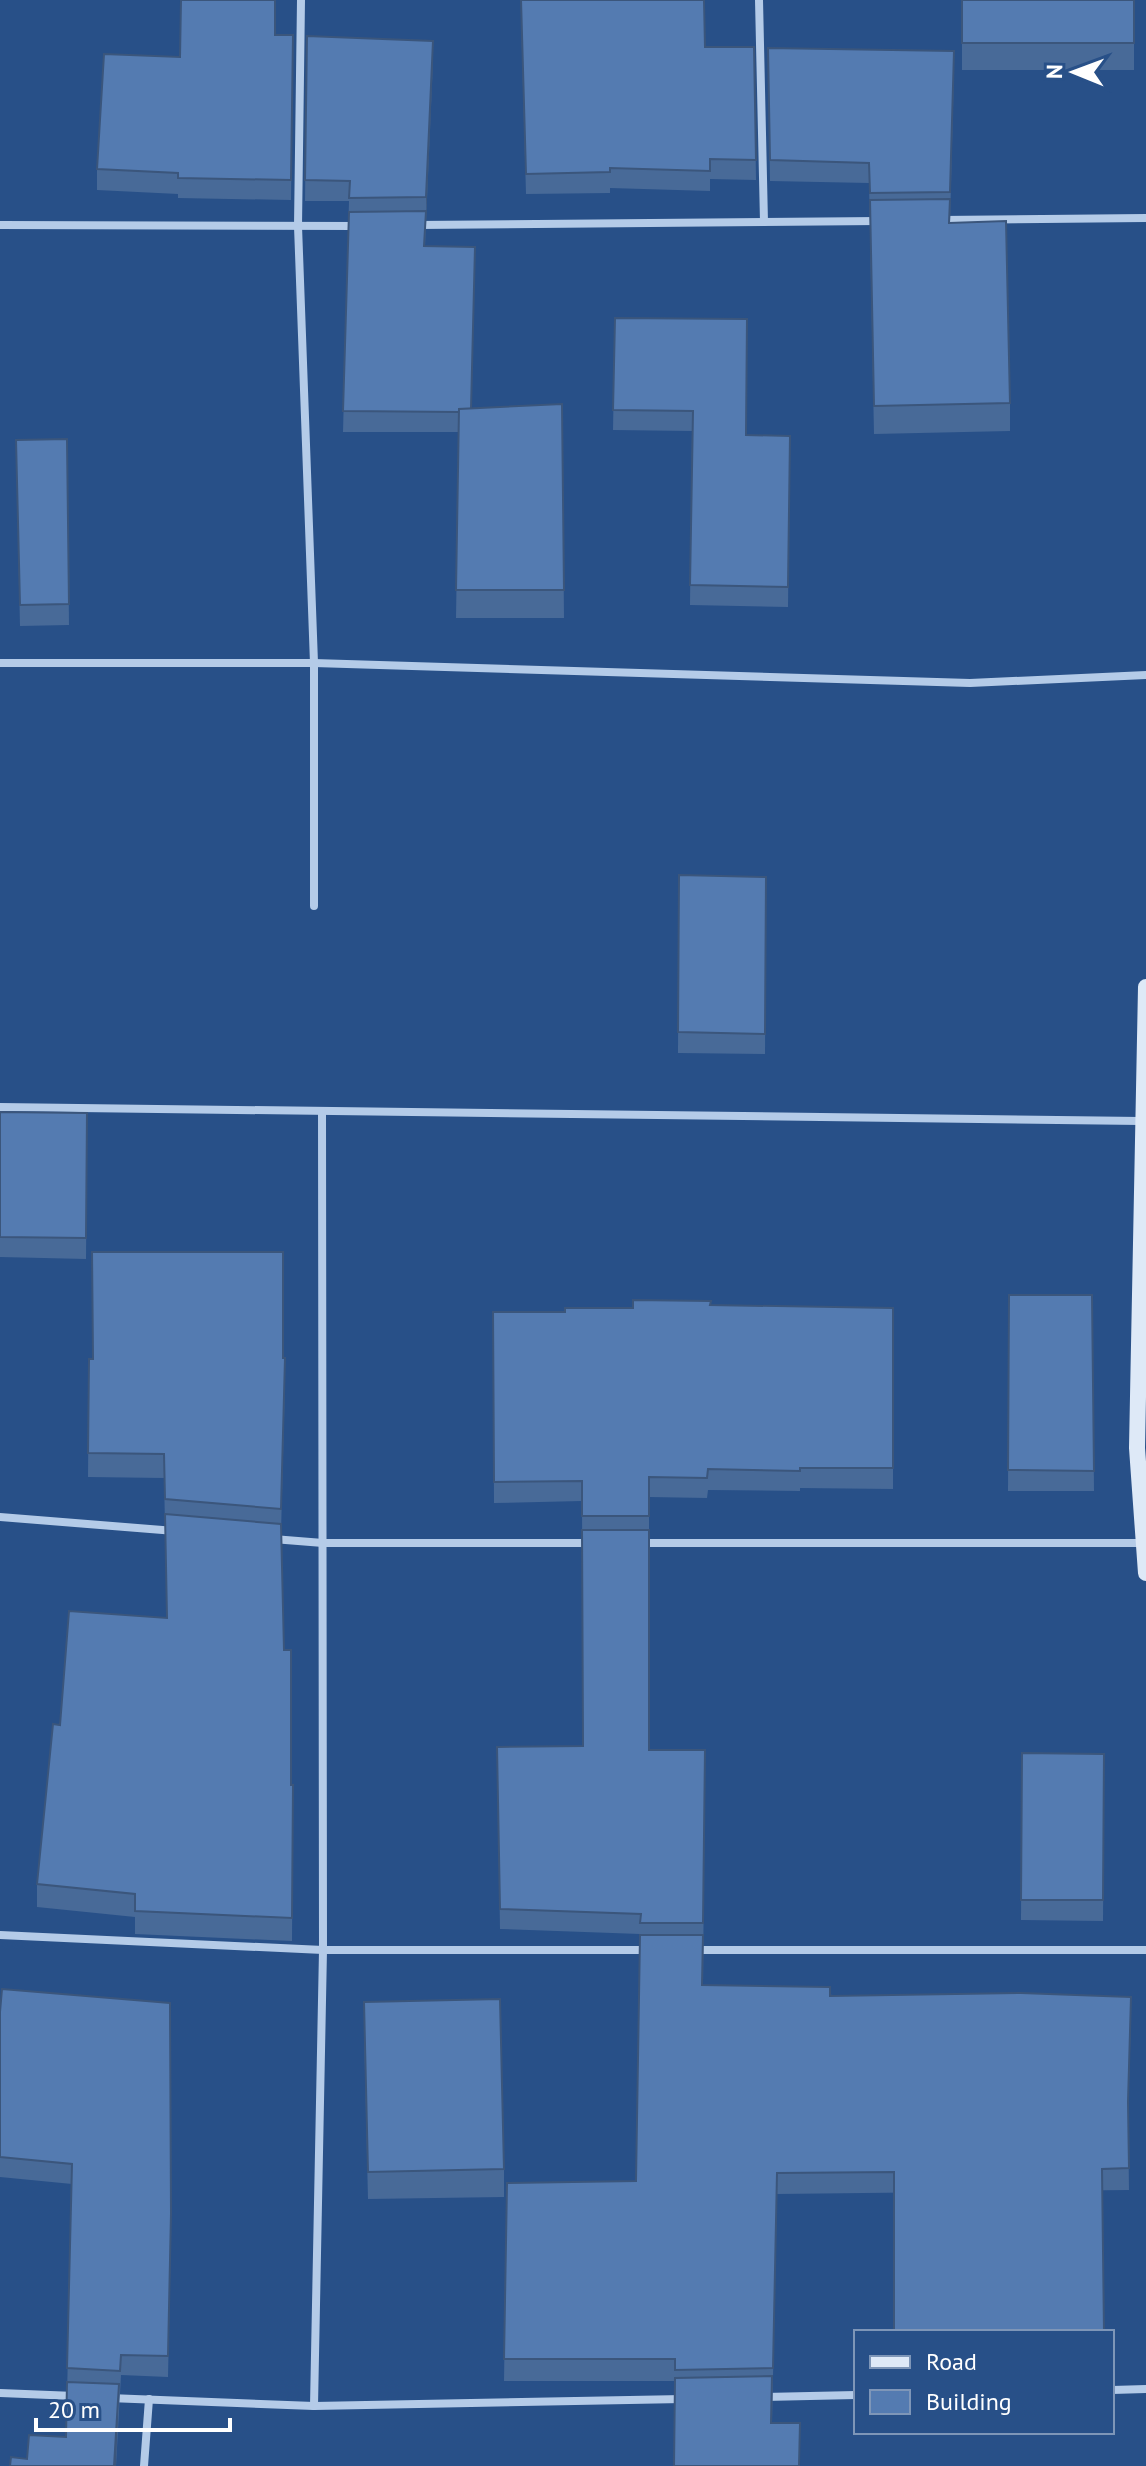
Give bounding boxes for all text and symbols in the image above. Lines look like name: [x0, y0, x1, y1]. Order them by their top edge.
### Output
north arrow: [1034, 32, 1114, 112]
text: N: [1040, 64, 1068, 79]
legend: [854, 2330, 1114, 2434]
text: Road: [926, 2346, 977, 2377]
scale bar: [36, 2382, 230, 2432]
text: Building: [926, 2386, 1012, 2417]
text: 20 m: [48, 2394, 100, 2425]

